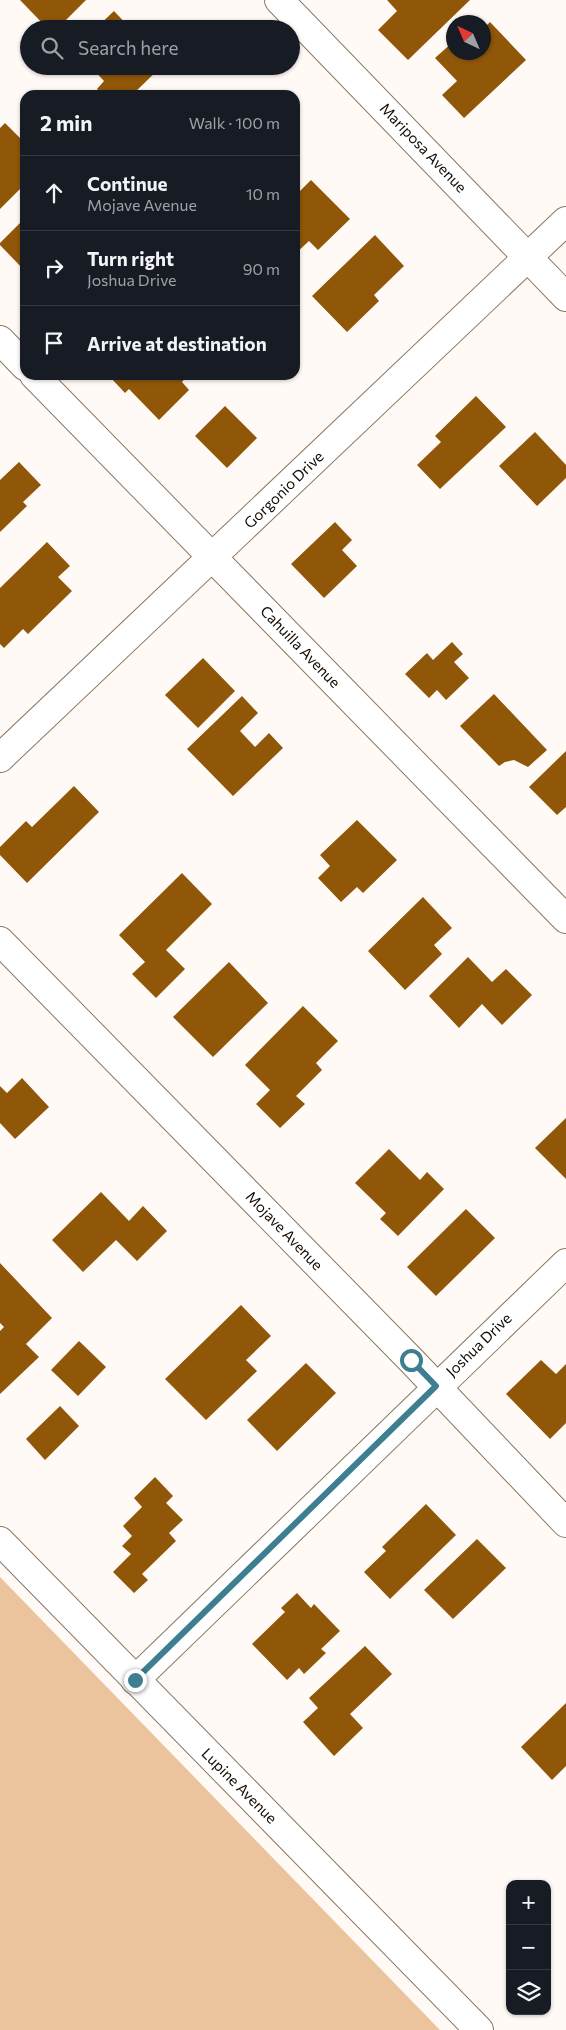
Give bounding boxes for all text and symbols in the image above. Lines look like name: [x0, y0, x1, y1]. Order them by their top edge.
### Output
north arrow: [446, 15, 491, 60]
search box: [20, 20, 300, 75]
icon: search: [38, 34, 66, 62]
text: Search here: [78, 36, 178, 59]
street label: Mariposa Avenue: [377, 99, 471, 196]
text: 2 min: [40, 110, 92, 135]
text: Walk · 100 m: [189, 113, 280, 132]
text: Continue: [87, 172, 167, 195]
icon: ahead: [40, 179, 68, 207]
text: 10 m: [246, 184, 280, 203]
text: Mojave Avenue: [87, 195, 197, 214]
text: Turn right: [87, 247, 174, 270]
icon: right: [40, 254, 68, 282]
text: 90 m: [243, 259, 280, 278]
text: Joshua Drive: [87, 270, 177, 289]
icon: arrive: [40, 329, 68, 357]
text: Arrive at destination: [87, 332, 267, 355]
street label: Gorgonio Drive: [240, 447, 327, 532]
street label: Cahuilla Avenue: [257, 601, 345, 691]
street label: Mojave Avenue: [242, 1187, 327, 1274]
street label: Joshua Drive: [442, 1309, 515, 1380]
route start: [400, 1349, 423, 1372]
route end: [124, 1669, 147, 1692]
street label: Lupine Avenue: [198, 1744, 281, 1827]
map controls: [506, 1880, 551, 2015]
button: +: [506, 1880, 551, 1925]
button: −: [506, 1925, 551, 1970]
button: layers: [506, 1970, 551, 2015]

